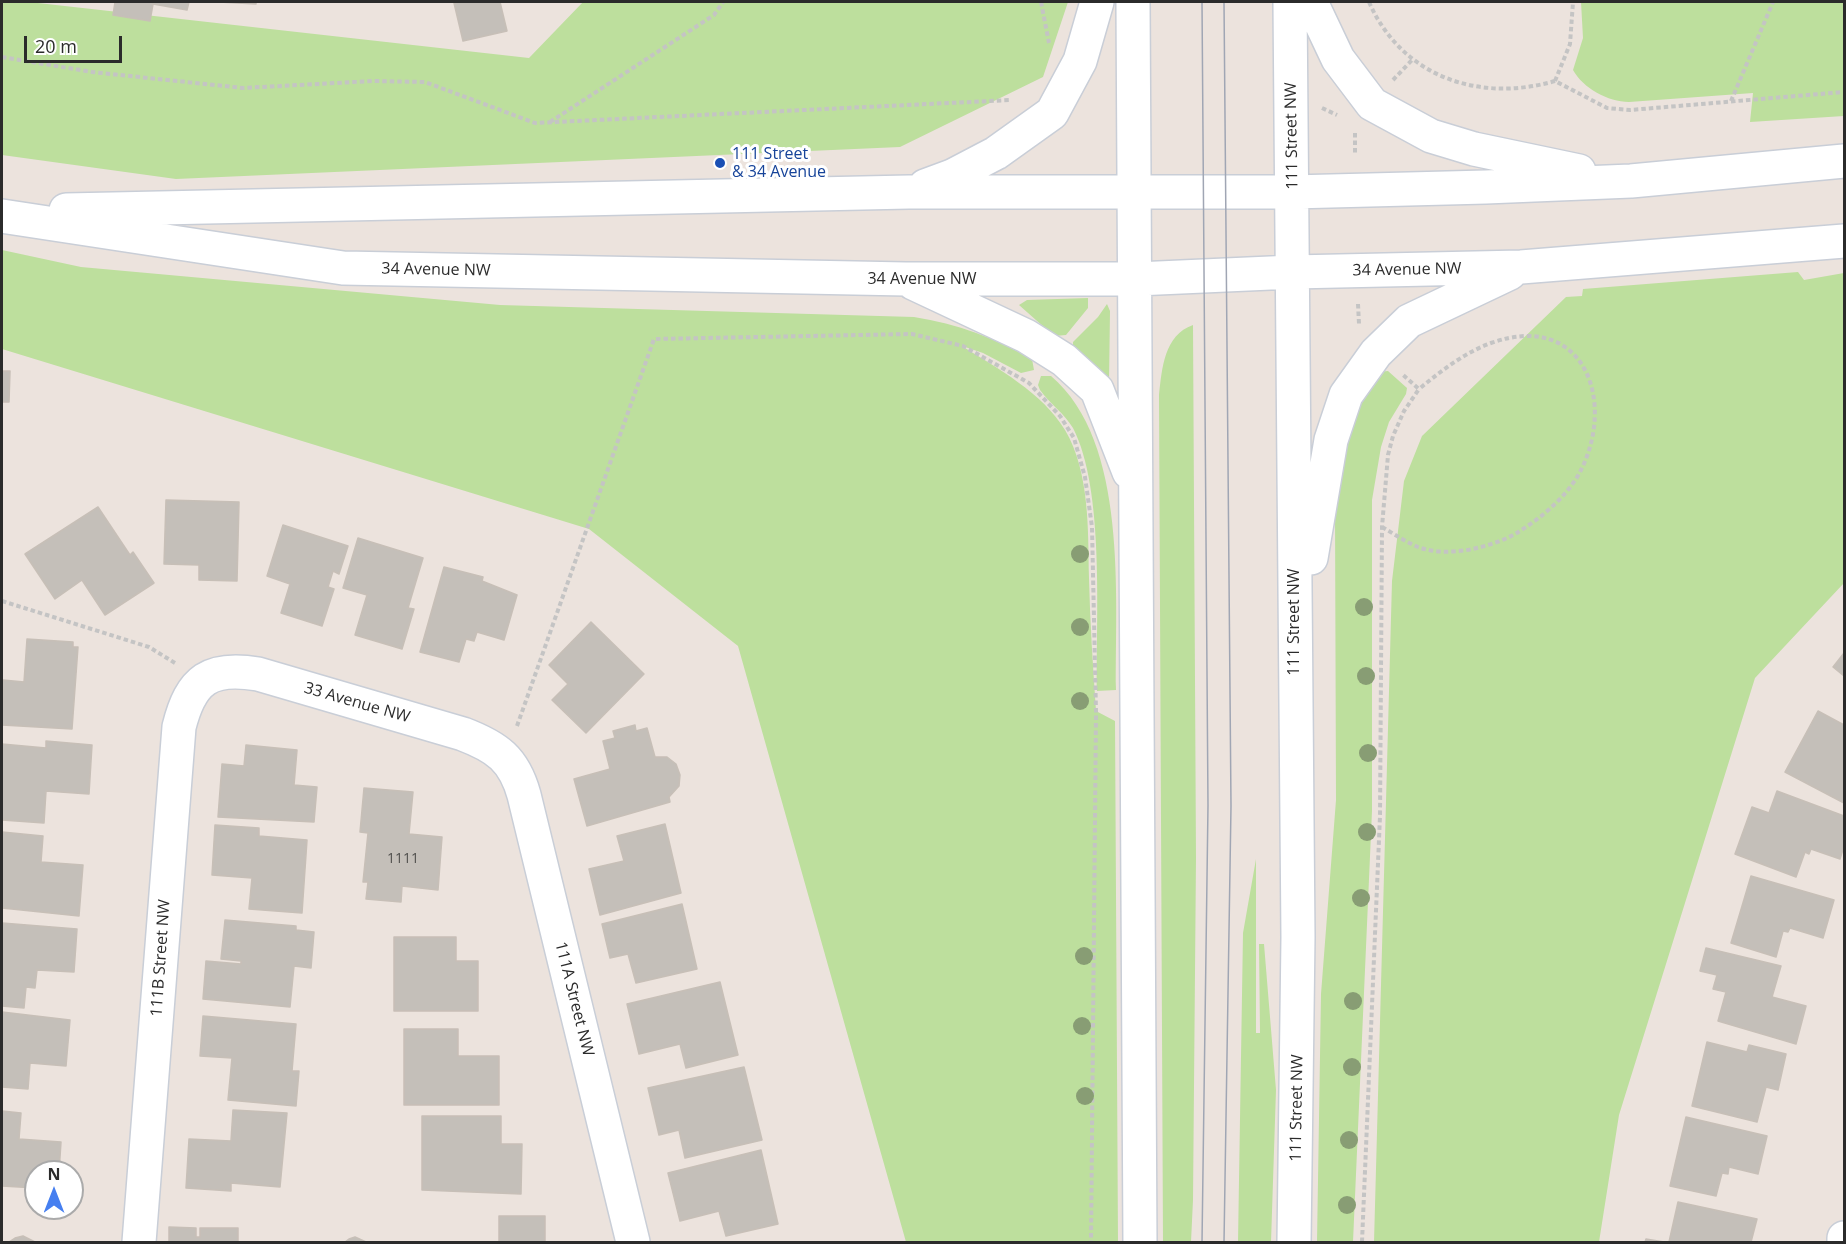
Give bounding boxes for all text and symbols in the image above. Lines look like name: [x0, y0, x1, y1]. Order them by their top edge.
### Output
scale bar: [27, 24, 124, 62]
text: 20 m: [35, 34, 77, 58]
street label: 111 Street NW: [1281, 82, 1303, 190]
place label: 111 Street & 34 Avenue: [732, 144, 826, 182]
marker: 111 Street & 34 Avenue: [713, 156, 727, 170]
street label: 34 Avenue NW: [381, 259, 491, 281]
street label: 34 Avenue NW: [1352, 259, 1462, 281]
street label: 34 Avenue NW: [867, 269, 977, 289]
street label: 111 Street NW: [1284, 568, 1304, 676]
street label: 33 Avenue NW: [302, 679, 412, 727]
house number: 1111: [387, 851, 419, 867]
street label: 111B Street NW: [147, 899, 175, 1017]
street label: 111A Street NW: [550, 940, 598, 1058]
street label: 111 Street NW: [1286, 1054, 1308, 1162]
north arrow: [24, 1160, 84, 1220]
text: N: [47, 1163, 61, 1185]

